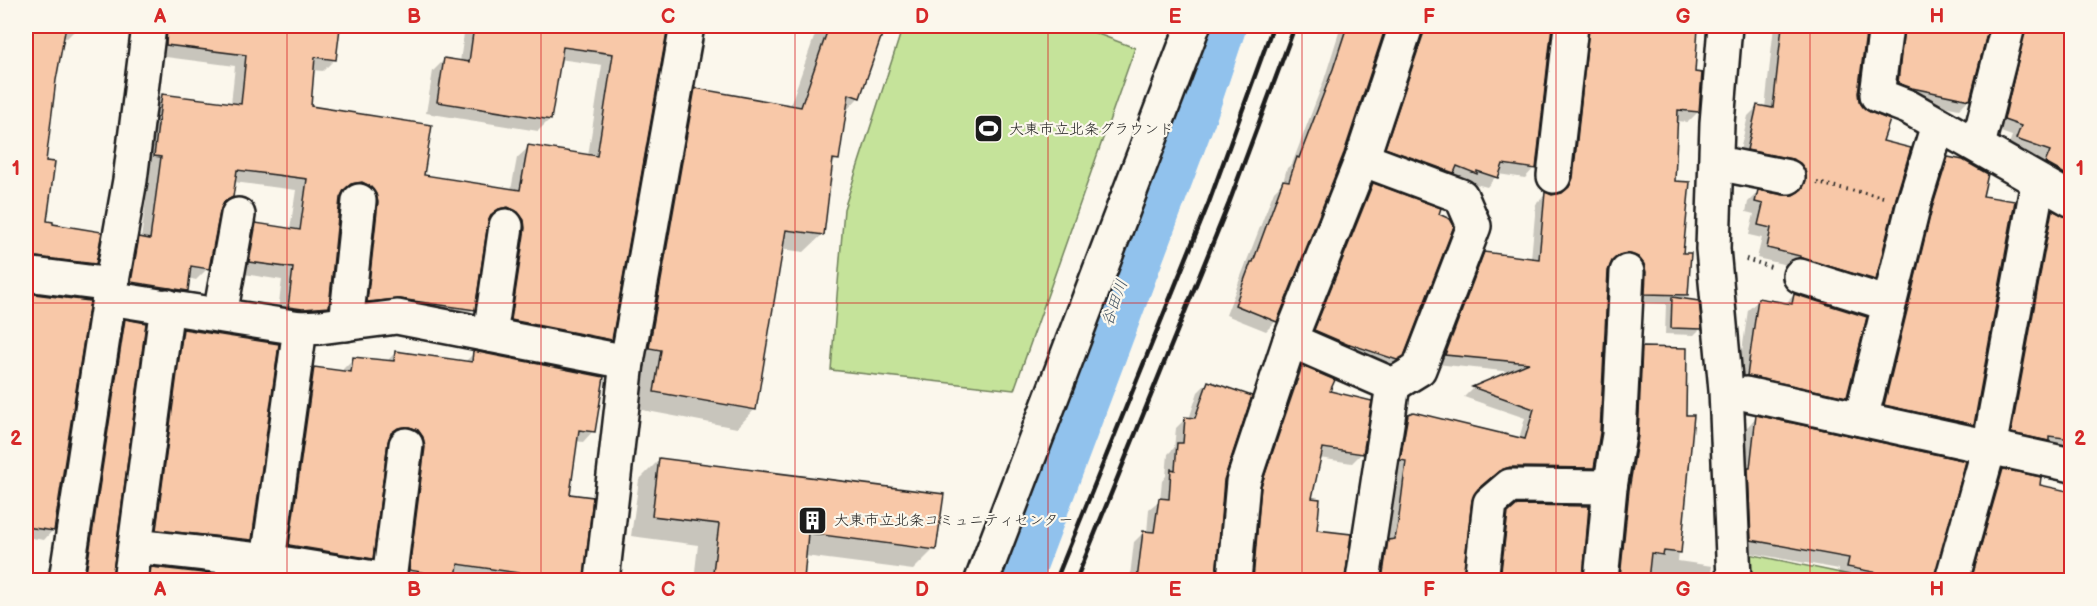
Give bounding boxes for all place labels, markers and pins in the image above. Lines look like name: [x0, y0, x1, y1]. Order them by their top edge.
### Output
sports icon: 大東市立北条グラウンド: [972, 113, 1004, 145]
place label: 大東市立北条グラウンド: [1009, 120, 1174, 139]
building icon: 大東市立北条コミュニティセンター: [797, 504, 829, 536]
place label: 大東市立北条コミュニティセンター: [834, 511, 1073, 530]

